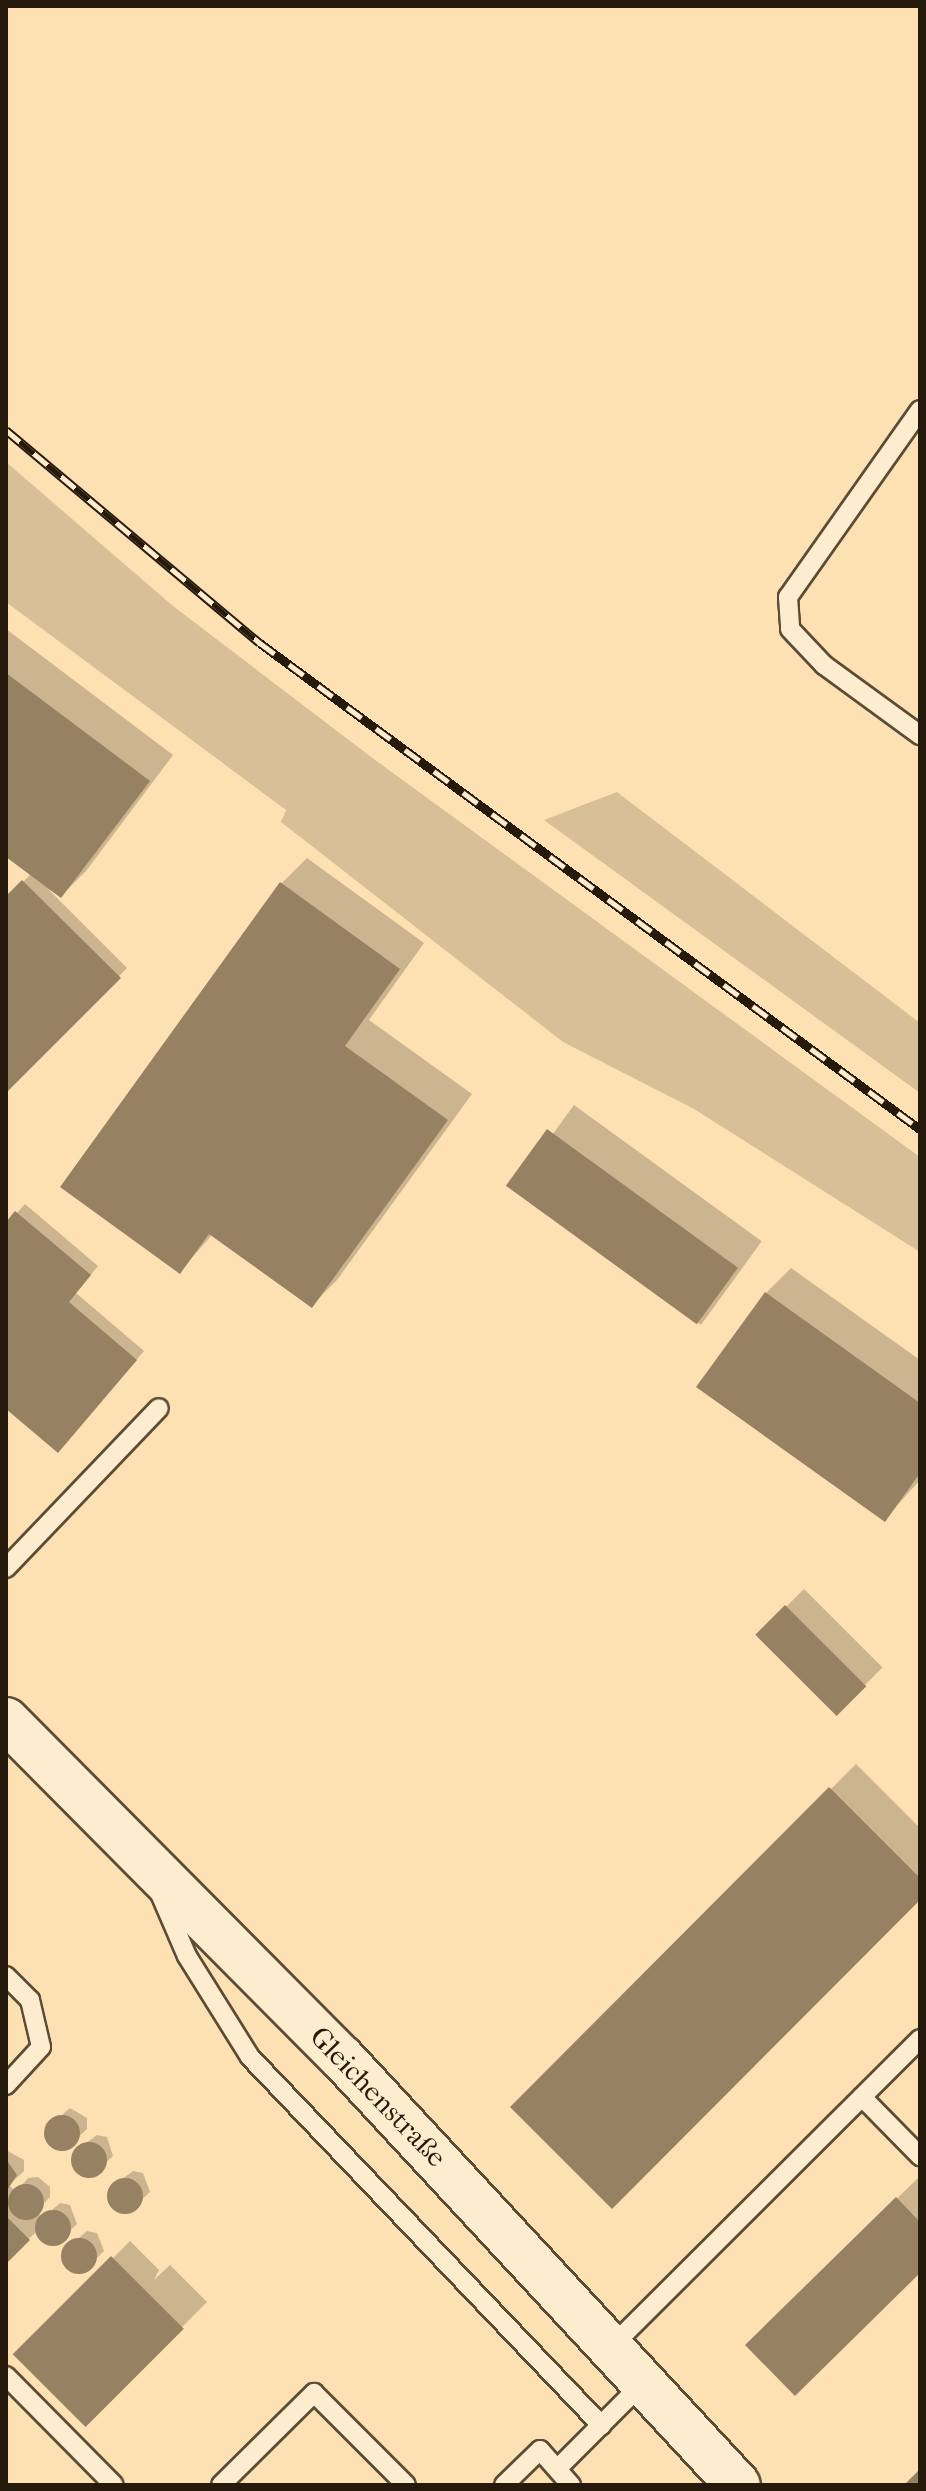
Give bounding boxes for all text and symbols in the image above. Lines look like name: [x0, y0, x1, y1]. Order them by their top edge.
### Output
street label: Gleichenstraße: [303, 2020, 453, 2174]

